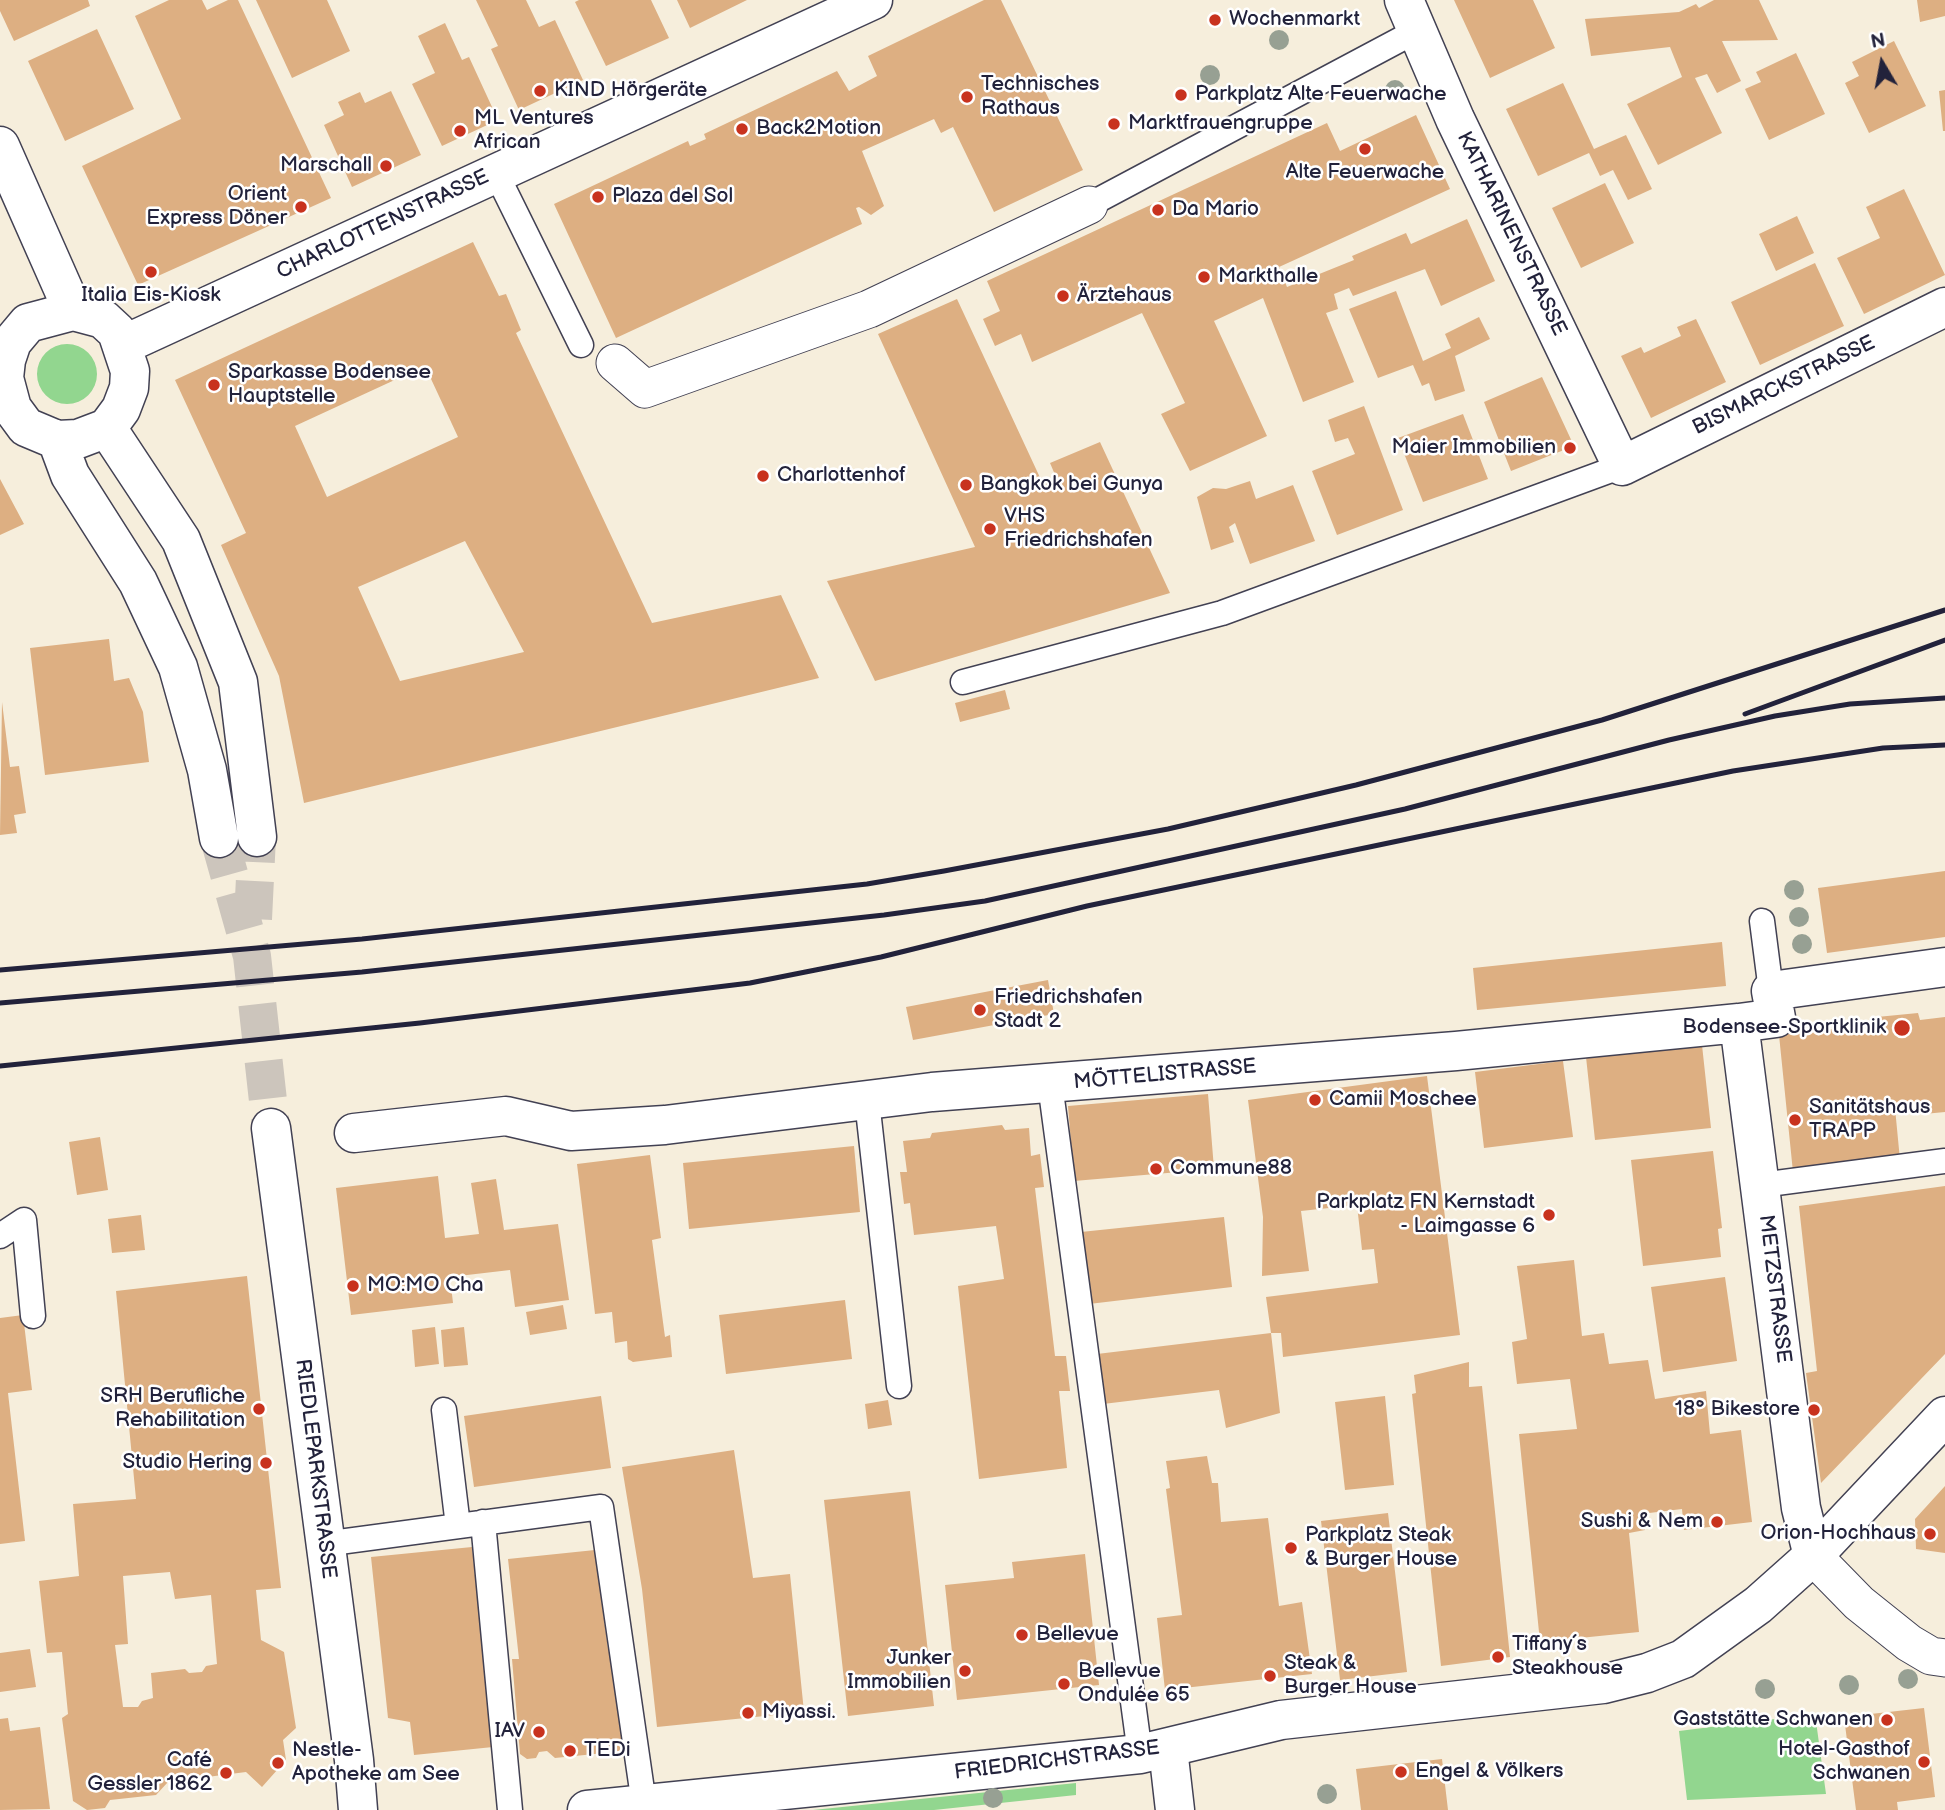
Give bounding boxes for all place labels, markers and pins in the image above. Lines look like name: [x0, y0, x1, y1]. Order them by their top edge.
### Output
place label: Wochenmarkt: [1229, 7, 1360, 33]
marker: Wochenmarkt: [1207, 12, 1223, 28]
place label: Technisches Rathaus: [981, 72, 1099, 122]
place label: KIND Hörgeräte: [554, 78, 707, 104]
place label: Parkplatz Alte Feuerwache: [1195, 82, 1446, 108]
marker: KIND Hörgeräte: [532, 83, 548, 99]
marker: Parkplatz Alte Feuerwache: [1173, 87, 1189, 103]
marker: Technisches Rathaus: [959, 89, 975, 105]
place label: ML Ventures African: [474, 106, 594, 156]
place label: Marktfrauengruppe: [1128, 111, 1313, 137]
place label: Back2Motion: [756, 116, 881, 142]
marker: Marktfrauengruppe: [1106, 116, 1122, 132]
marker: Back2Motion: [734, 121, 750, 137]
marker: ML Ventures African: [452, 123, 468, 139]
marker: Alte Feuerwache: [1357, 141, 1373, 157]
place label: Marschall: [280, 153, 372, 179]
marker: Marschall: [378, 158, 394, 174]
place label: Alte Feuerwache: [1286, 160, 1444, 186]
place label: Orient Express Döner: [146, 182, 287, 232]
place label: Plaza del Sol: [612, 184, 733, 210]
marker: Plaza del Sol: [590, 189, 606, 205]
place label: Da Mario: [1172, 197, 1259, 223]
marker: Orient Express Döner: [293, 199, 309, 215]
marker: Da Mario: [1150, 202, 1166, 218]
marker: Italia Eis-Kiosk: [143, 264, 159, 280]
place label: Markthalle: [1218, 264, 1318, 290]
marker: Markthalle: [1196, 269, 1212, 285]
place label: Italia Eis-Kiosk: [81, 283, 221, 309]
place label: Ärztehaus: [1077, 283, 1172, 309]
marker: Ärztehaus: [1055, 288, 1071, 304]
place label: Sparkasse Bodensee Hauptstelle: [228, 360, 431, 410]
marker: Sparkasse Bodensee Hauptstelle: [206, 377, 222, 393]
place label: Maier Immobilien: [1392, 435, 1556, 461]
marker: Maier Immobilien: [1562, 440, 1578, 456]
place label: Charlottenhof: [777, 463, 906, 489]
marker: Charlottenhof: [755, 468, 771, 484]
place label: Bangkok bei Gunya: [980, 472, 1163, 498]
marker: Bangkok bei Gunya: [958, 477, 974, 493]
place label: VHS Friedrichshafen: [1004, 504, 1153, 554]
marker: VHS Friedrichshafen: [982, 521, 998, 537]
place label: Friedrichshafen Stadt 2: [994, 985, 1143, 1035]
marker: Friedrichshafen Stadt 2: [972, 1002, 988, 1018]
place label: Bodensee-Sportklinik: [1682, 1015, 1886, 1041]
marker: Bodensee-Sportklinik: [1892, 1018, 1912, 1038]
place label: Camii Moschee: [1329, 1087, 1477, 1113]
marker: Camii Moschee: [1307, 1092, 1323, 1108]
place label: Sanitätshaus TRAPP: [1809, 1095, 1930, 1145]
marker: Sanitätshaus TRAPP: [1787, 1112, 1803, 1128]
place label: Commune88: [1170, 1156, 1292, 1182]
marker: Commune88: [1148, 1161, 1164, 1177]
place label: Parkplatz FN Kernstadt - Laimgasse 6: [1316, 1190, 1535, 1240]
marker: Parkplatz FN Kernstadt - Laimgasse 6: [1541, 1207, 1557, 1223]
place label: MO:MO Cha: [367, 1273, 484, 1299]
marker: MO:MO Cha: [345, 1278, 361, 1294]
place label: SRH Berufliche Rehabilitation: [100, 1384, 245, 1434]
place label: 18° Bikestore: [1675, 1397, 1800, 1423]
marker: SRH Berufliche Rehabilitation: [251, 1401, 267, 1417]
marker: 18° Bikestore: [1806, 1402, 1822, 1418]
place label: Studio Hering: [122, 1450, 252, 1476]
marker: Studio Hering: [258, 1455, 274, 1471]
place label: Sushi & Nem: [1581, 1509, 1703, 1535]
marker: Sushi & Nem: [1709, 1514, 1725, 1530]
place label: Orion-Hochhaus: [1760, 1521, 1916, 1547]
place label: Parkplatz Steak & Burger House: [1305, 1523, 1457, 1573]
marker: Orion-Hochhaus: [1922, 1526, 1938, 1542]
marker: Parkplatz Steak & Burger House: [1283, 1540, 1299, 1556]
place label: Bellevue: [1036, 1622, 1119, 1648]
marker: Bellevue: [1014, 1627, 1030, 1643]
place label: Tiffany´s Steakhouse: [1512, 1632, 1623, 1682]
place label: Junker Immobilien: [847, 1646, 951, 1696]
marker: Tiffany´s Steakhouse: [1490, 1649, 1506, 1665]
place label: Steak & Burger House: [1284, 1651, 1417, 1701]
place label: Bellevue Ondulée 65: [1078, 1659, 1190, 1709]
marker: Junker Immobilien: [957, 1663, 973, 1679]
marker: Steak & Burger House: [1262, 1668, 1278, 1684]
marker: Bellevue Ondulée 65: [1056, 1676, 1072, 1692]
place label: Miyassi.: [762, 1700, 836, 1726]
marker: Miyassi.: [740, 1705, 756, 1721]
place label: Gaststätte Schwanen: [1673, 1707, 1873, 1733]
marker: Gaststätte Schwanen: [1879, 1712, 1895, 1728]
place label: IAV: [494, 1719, 525, 1745]
marker: IAV: [531, 1724, 547, 1740]
place label: Hotel-Gasthof Schwanen: [1778, 1737, 1910, 1787]
place label: Nestle- Apotheke am See: [292, 1738, 460, 1788]
place label: TEDi: [584, 1738, 631, 1764]
marker: TEDi: [562, 1743, 578, 1759]
place label: Café Gessler 1862: [87, 1748, 212, 1798]
marker: Hotel-Gasthof Schwanen: [1916, 1754, 1932, 1770]
marker: Nestle- Apotheke am See: [270, 1755, 286, 1771]
place label: Engel & Völkers: [1415, 1759, 1563, 1785]
marker: Engel & Völkers: [1393, 1764, 1409, 1780]
marker: Café Gessler 1862: [218, 1765, 234, 1781]

